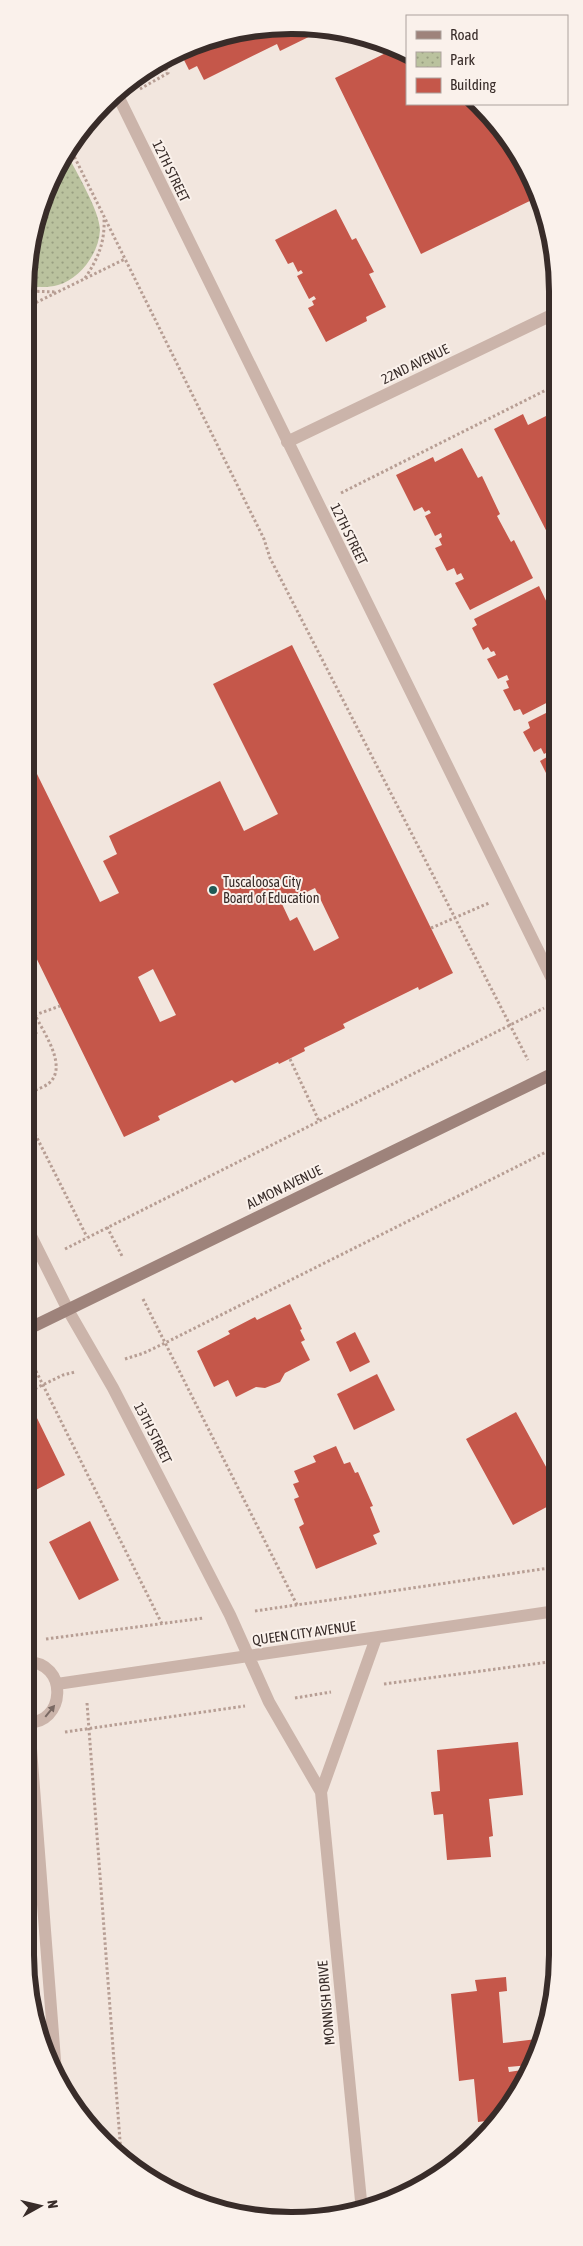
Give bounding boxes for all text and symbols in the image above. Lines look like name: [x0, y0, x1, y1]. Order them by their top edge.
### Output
legend: [406, 15, 568, 105]
text: Road: [450, 26, 479, 43]
text: Park: [450, 51, 475, 68]
text: Building: [450, 76, 496, 93]
street label: 12TH STREET: [149, 138, 193, 204]
street label: 22ND AVENUE: [379, 341, 451, 387]
street label: 12TH STREET: [327, 501, 371, 567]
place label: Tuscaloosa City Board of Education: [223, 874, 319, 906]
marker: Tuscaloosa City Board of Education: [207, 884, 219, 896]
street label: ALMON AVENUE: [244, 1162, 324, 1212]
street label: 13TH STREET: [131, 1400, 175, 1466]
street label: QUEEN CITY AVENUE: [251, 1618, 357, 1648]
one-way arrow: [45, 1704, 55, 1717]
street label: MONNISH DRIVE: [314, 1960, 338, 2046]
north arrow: [15, 2181, 65, 2231]
text: N: [44, 2199, 61, 2209]

